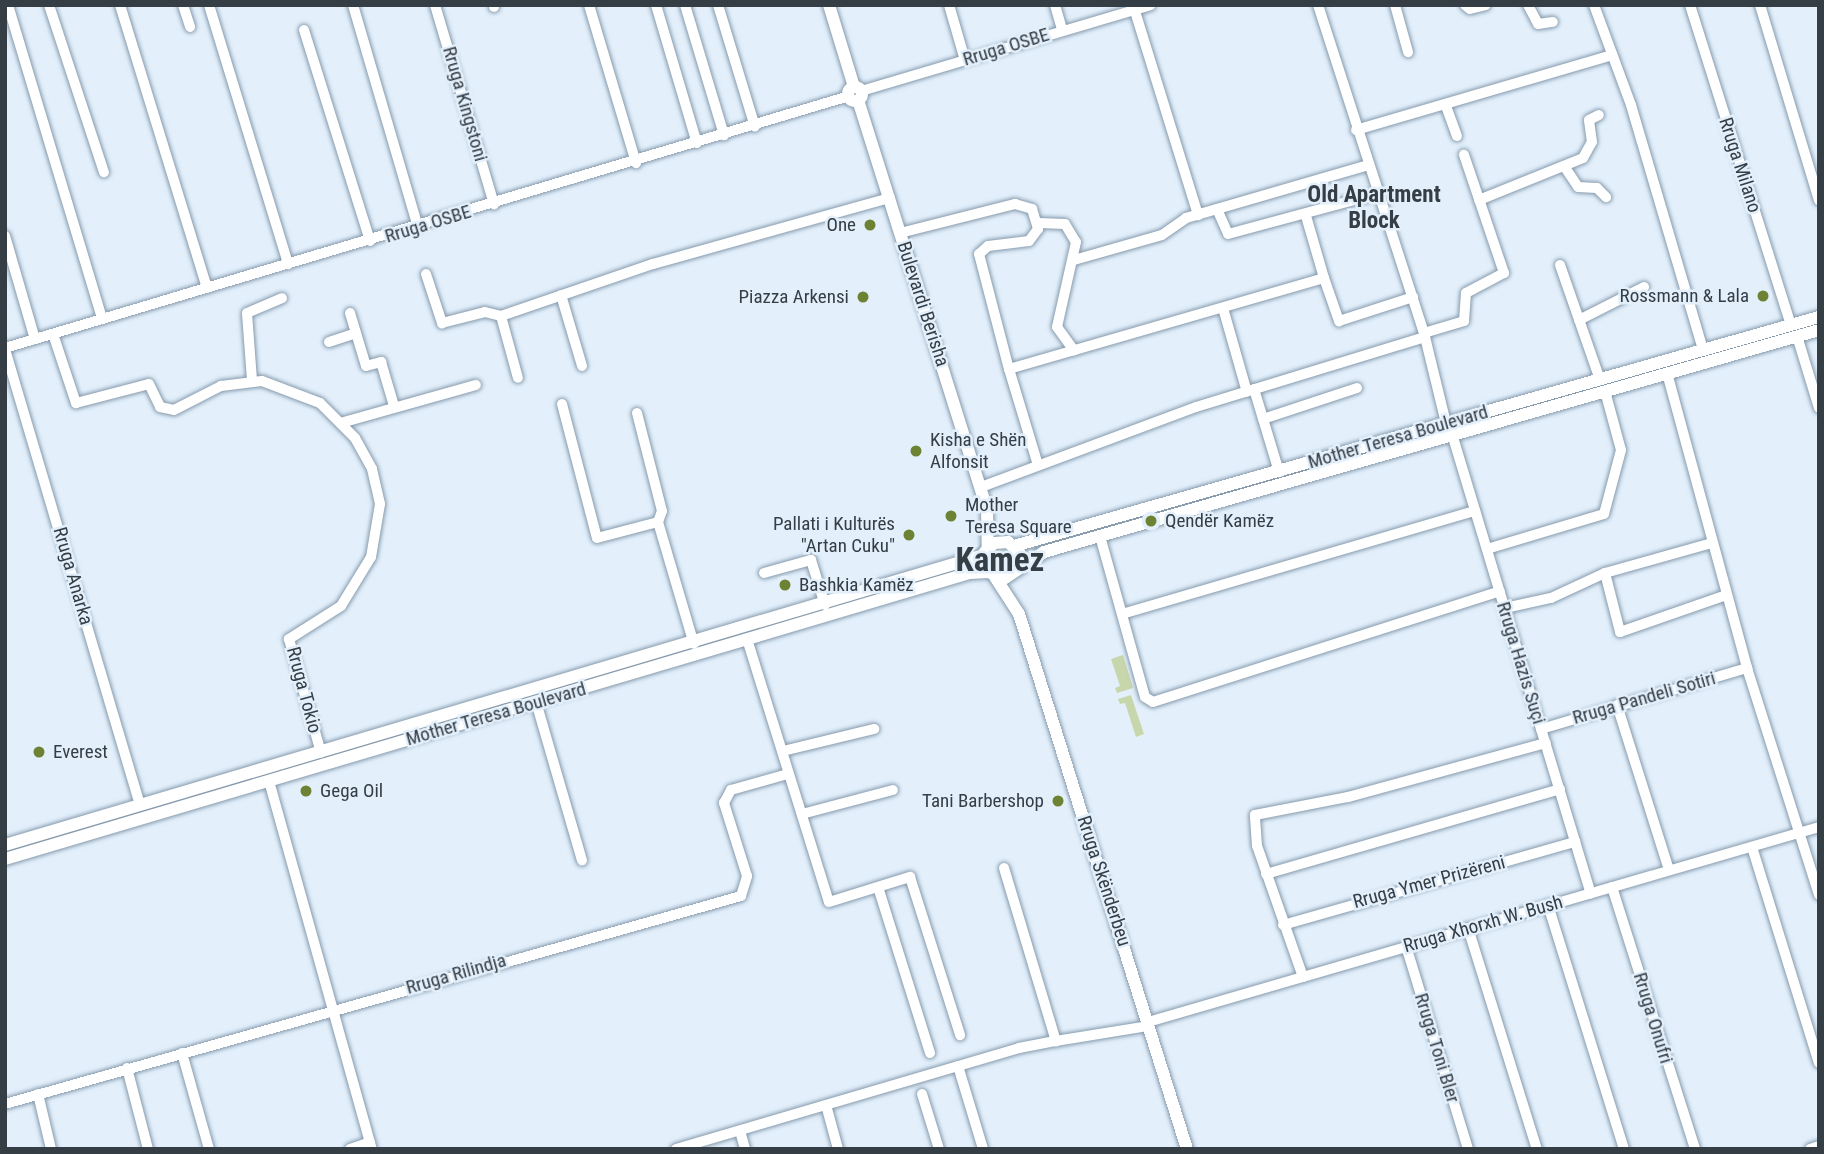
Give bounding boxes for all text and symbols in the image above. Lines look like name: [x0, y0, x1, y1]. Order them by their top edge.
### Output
street label: Rruga OSBE: [960, 23, 1052, 71]
street label: Rruga Kingstoni: [438, 44, 492, 164]
street label: Rruga Milano: [1714, 114, 1766, 216]
district label: Old Apartment Block: [1307, 181, 1441, 235]
street label: Rruga OSBE: [382, 200, 474, 248]
place label: One: [826, 214, 856, 236]
marker: One: [862, 217, 878, 233]
street label: Bulevardi Berisha: [892, 239, 954, 369]
place label: Rossmann & Lala: [1620, 285, 1749, 307]
place label: Piazza Arkensi: [739, 286, 849, 308]
marker: Rossmann & Lala: [1755, 288, 1771, 304]
marker: Piazza Arkensi: [855, 289, 871, 305]
street label: Mother Teresa Boulevard: [1305, 400, 1491, 474]
place label: Kisha e Shën Alfonsit: [930, 429, 1026, 473]
marker: Kisha e Shën Alfonsit: [908, 443, 924, 459]
place label: Mother Teresa Square: [965, 494, 1072, 538]
marker: Mother Teresa Square: [943, 508, 959, 524]
place label: Qendër Kamëz: [1165, 510, 1274, 532]
place label: Pallati i Kulturës "Artan Cuku": [773, 513, 895, 557]
marker: Qendër Kamëz: [1143, 513, 1159, 529]
street label: Rruga Anarka: [48, 525, 98, 627]
marker: Pallati i Kulturës "Artan Cuku": [901, 527, 917, 543]
district label: Kamez: [956, 540, 1044, 580]
place label: Bashkia Kamëz: [799, 574, 914, 596]
marker: Bashkia Kamëz: [777, 577, 793, 593]
street label: Rruga Hazis Suçi: [1492, 599, 1550, 727]
street label: Rruga Tokio: [281, 644, 327, 736]
street label: Rruga Pandeli Sotiri: [1570, 667, 1718, 729]
street label: Mother Teresa Boulevard: [403, 677, 589, 751]
place label: Everest: [53, 741, 108, 763]
marker: Everest: [31, 744, 47, 760]
place label: Gega Oil: [320, 780, 383, 802]
marker: Gega Oil: [298, 783, 314, 799]
place label: Tani Barbershop: [922, 790, 1044, 812]
marker: Tani Barbershop: [1050, 793, 1066, 809]
street label: Rruga Skënderbeu: [1072, 813, 1136, 949]
street label: Rruga Ymer Prizëreni: [1350, 851, 1508, 913]
street label: Rruga Xhorxh W. Bush: [1401, 890, 1565, 958]
street label: Rruga Rilindja: [403, 949, 509, 999]
street label: Rruga Onufri: [1628, 970, 1678, 1066]
street label: Rruga Toni Bler: [1409, 990, 1465, 1106]

